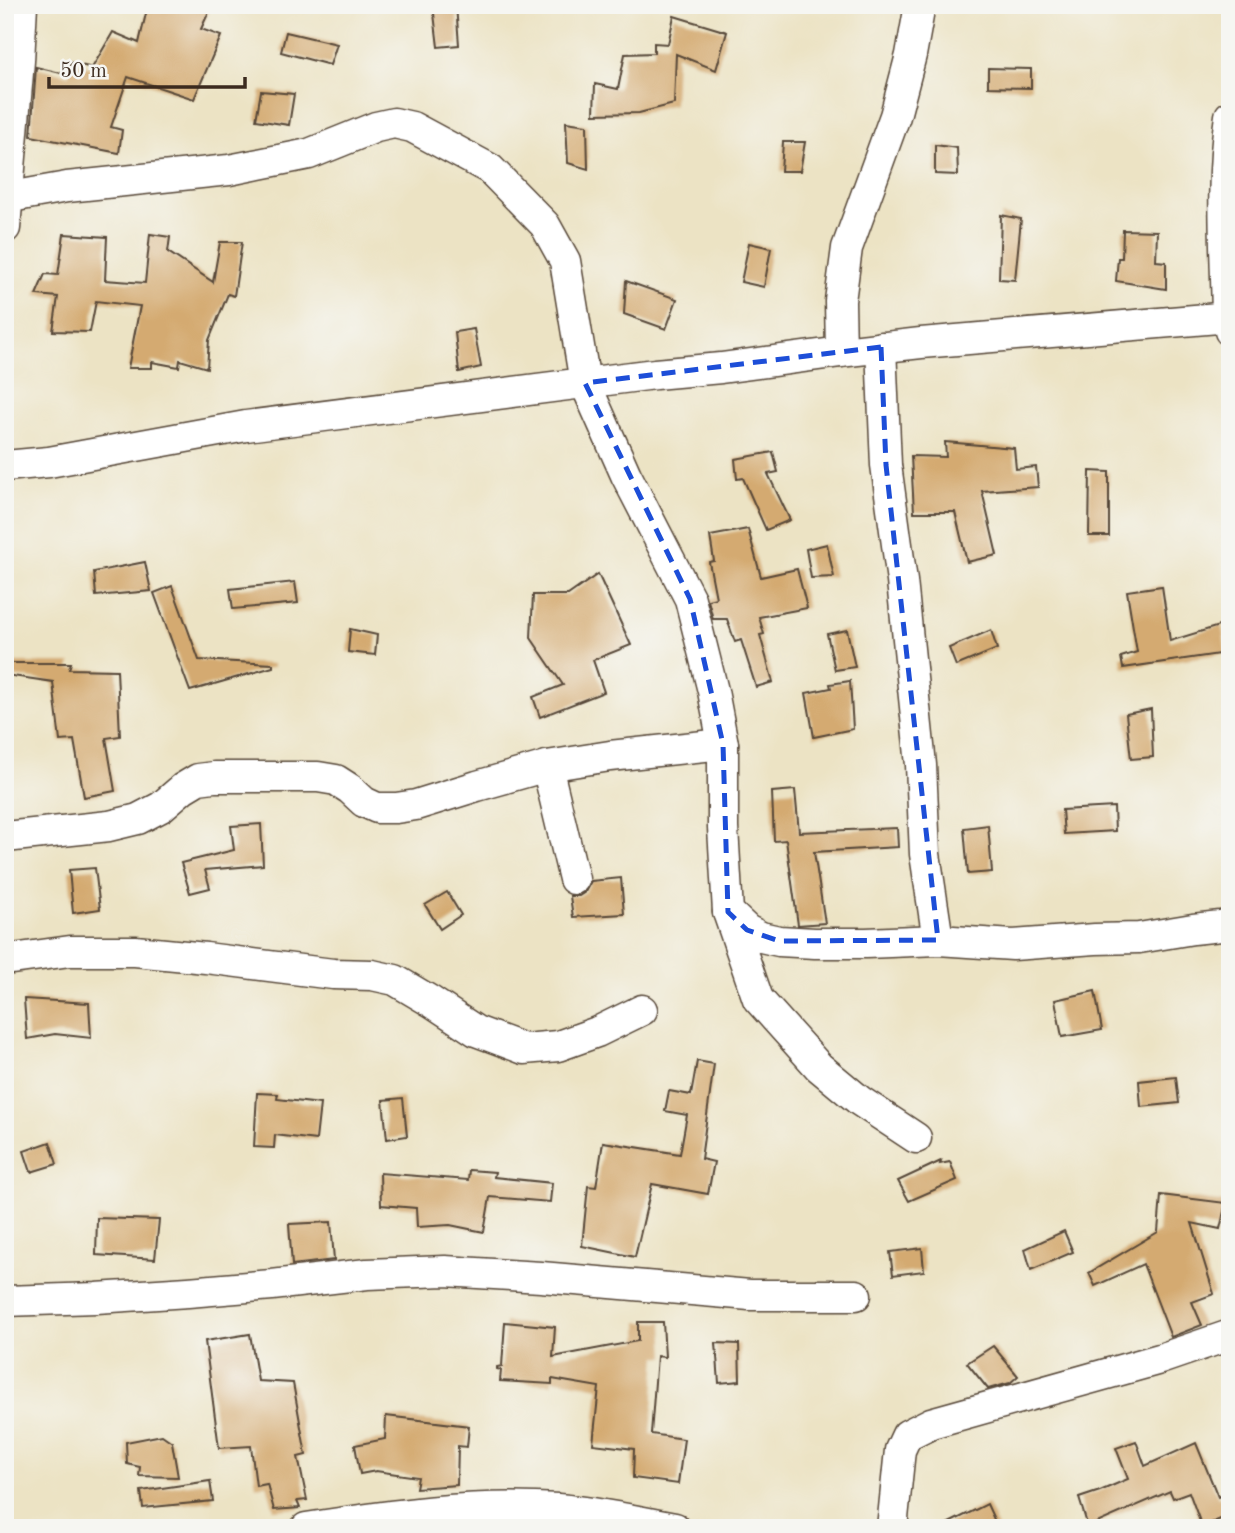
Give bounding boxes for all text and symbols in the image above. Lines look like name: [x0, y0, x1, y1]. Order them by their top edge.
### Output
scale bar: [49, 46, 245, 90]
text: 50 m: [60, 61, 107, 82]

